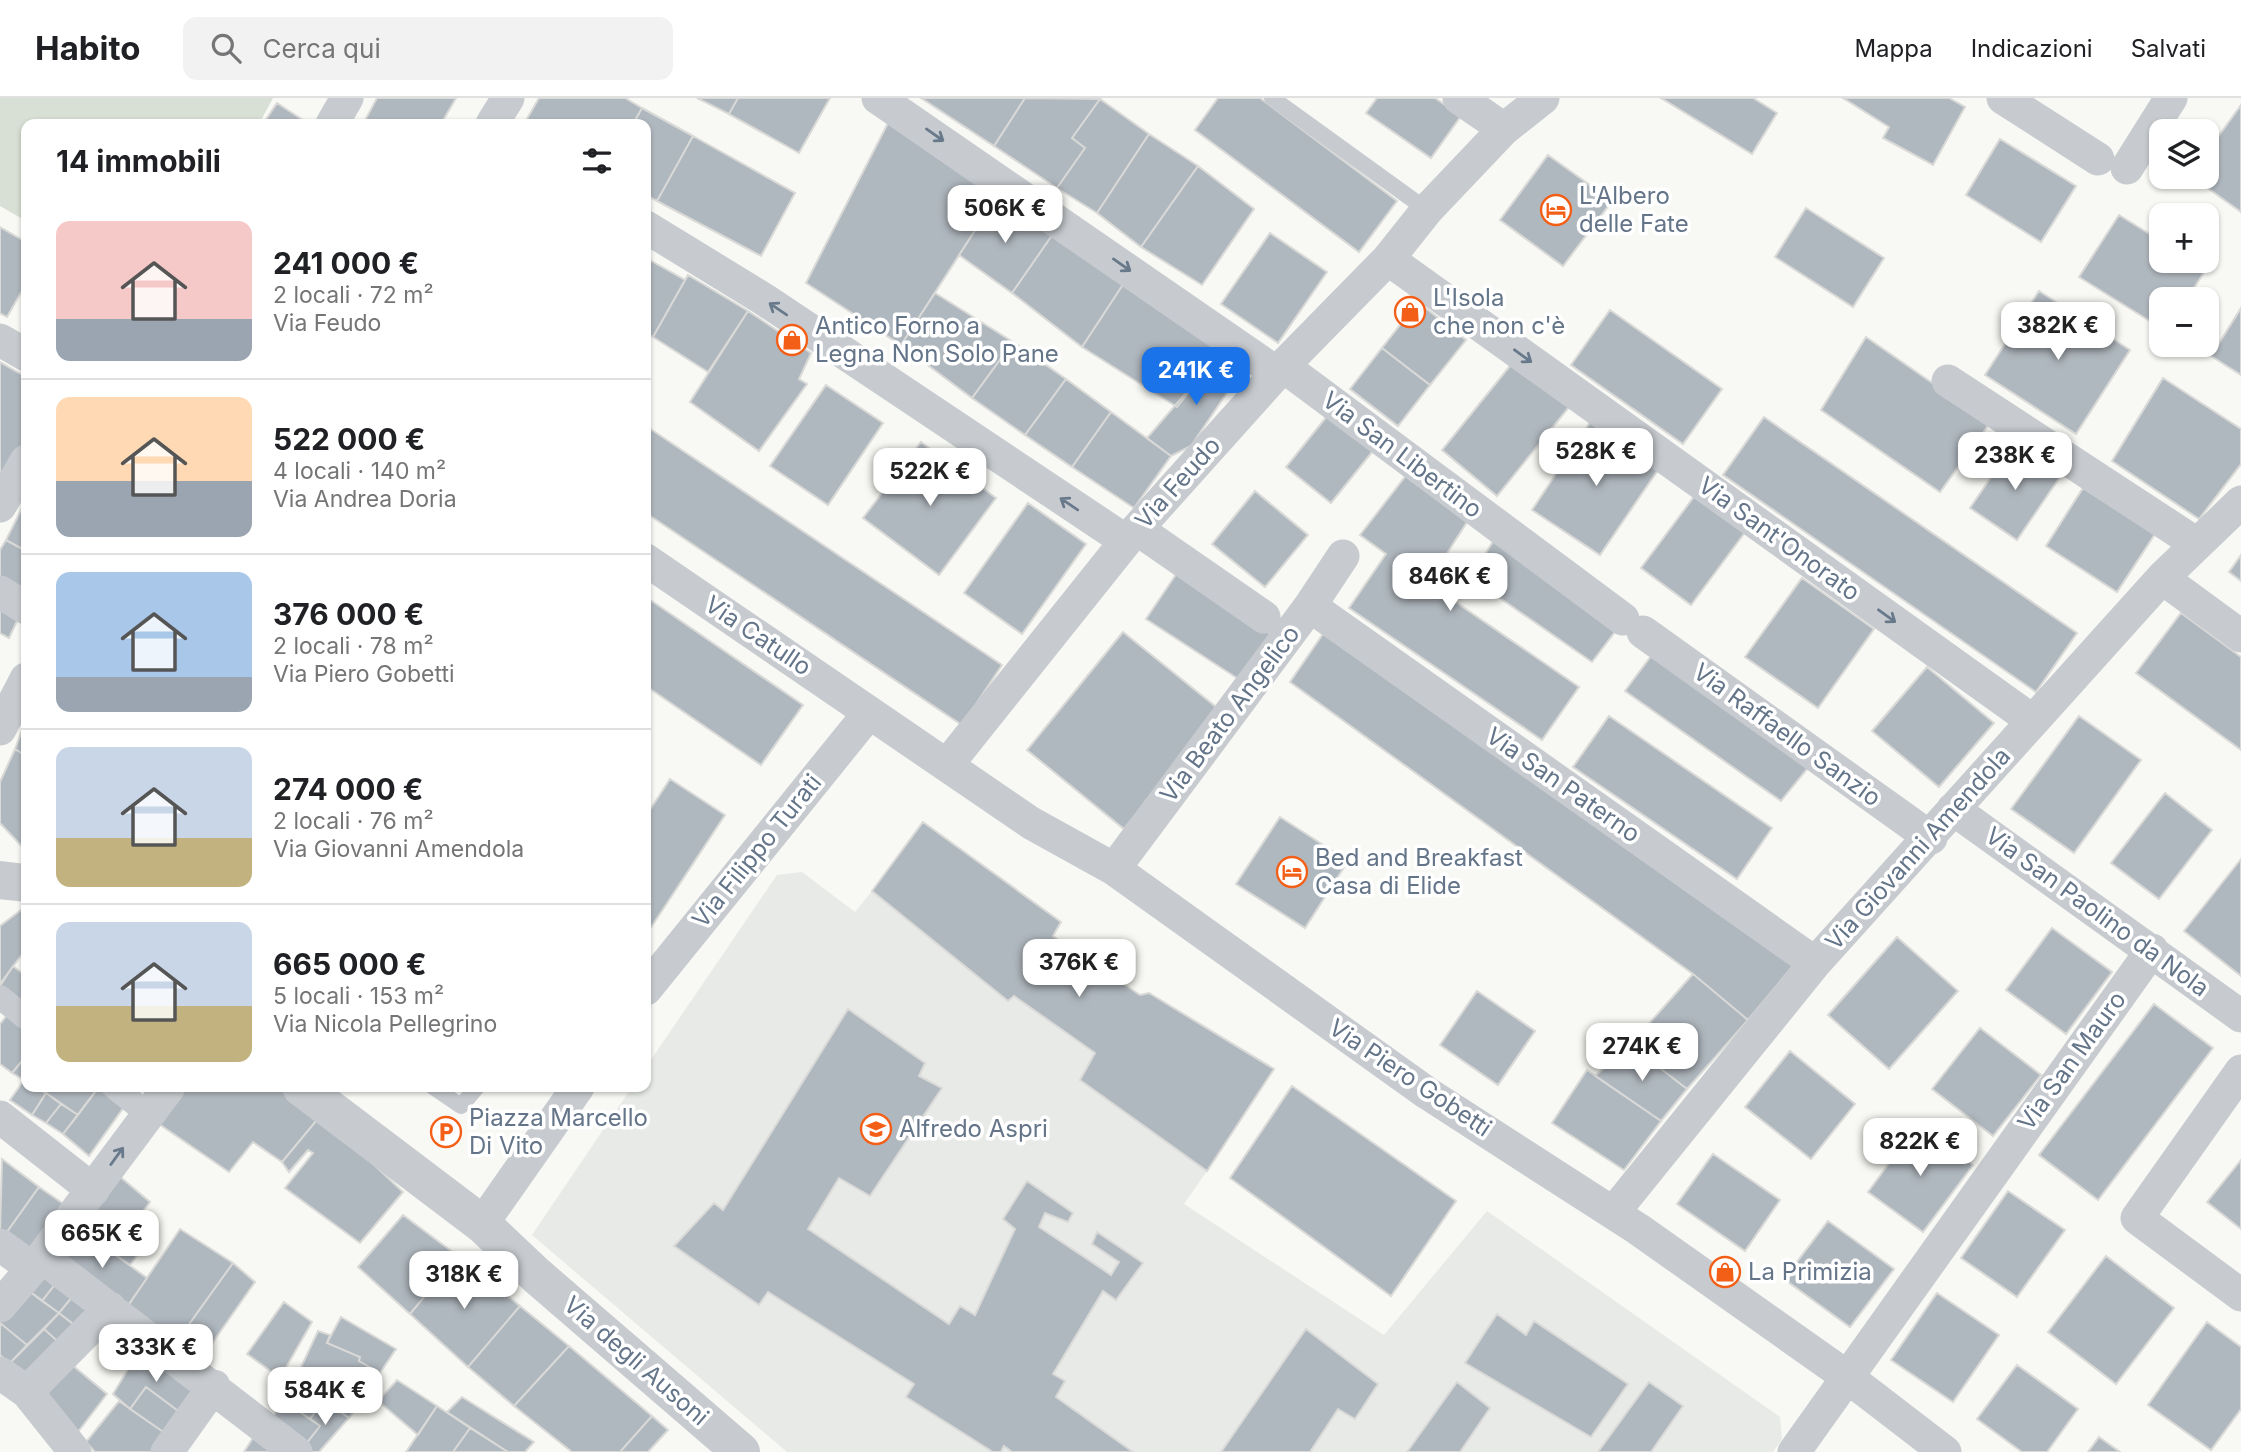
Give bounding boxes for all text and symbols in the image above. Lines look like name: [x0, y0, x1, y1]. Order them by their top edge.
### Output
search box: [183, 17, 673, 80]
text: Habito: [35, 28, 141, 68]
icon: search: [207, 29, 245, 67]
text: Cerca qui: [263, 33, 381, 64]
text: Mappa: [1854, 34, 1933, 63]
text: Indicazioni: [1971, 34, 2093, 63]
text: Salvati: [2131, 34, 2206, 63]
map controls: [2149, 119, 2219, 357]
button: layers: [2149, 119, 2219, 189]
one-way arrow: [925, 128, 944, 142]
icon: filters: [578, 142, 616, 180]
text: 14 immobili: [56, 143, 221, 179]
place label: L'Albero delle Fate: [1579, 181, 1689, 238]
pin: 506K €: [948, 186, 1062, 245]
hotel icon: L'Albero delle Fate: [1539, 193, 1573, 227]
text: 506K €: [964, 194, 1046, 222]
button: +: [2149, 203, 2219, 273]
text: 241 000 €: [273, 245, 419, 281]
icon: home: [112, 249, 196, 333]
one-way arrow: [1112, 258, 1131, 272]
text: 2 locali · 72 m²: [273, 281, 434, 309]
place label: L'Isola che non c'è: [1433, 283, 1565, 340]
button: −: [2149, 287, 2219, 357]
shop icon: L'Isola che non c'è: [1393, 295, 1427, 329]
one-way arrow: [769, 302, 788, 316]
pin: 382K €: [2001, 302, 2115, 362]
text: Via Feudo: [273, 309, 381, 337]
place label: Antico Forno a Legna Non Solo Pane: [815, 311, 1059, 368]
text: 382K €: [2017, 311, 2099, 339]
shop icon: Antico Forno a Legna Non Solo Pane: [775, 323, 809, 357]
pin: 241K €: [1139, 348, 1253, 407]
one-way arrow: [1513, 348, 1532, 363]
text: 241K €: [1158, 356, 1234, 384]
street label: Via San Libertino: [1317, 385, 1488, 524]
text: 522 000 €: [273, 421, 425, 457]
icon: home: [112, 425, 196, 509]
pin: 528K €: [1539, 428, 1653, 488]
street label: Via Feudo: [1129, 431, 1226, 534]
pin: 238K €: [1958, 432, 2072, 492]
text: 528K €: [1555, 437, 1637, 465]
text: 238K €: [1974, 441, 2056, 469]
pin: 522K €: [873, 448, 987, 508]
text: 4 locali · 140 m²: [273, 457, 446, 485]
text: 522K €: [889, 457, 971, 485]
street label: Via Sant'Onorato: [1693, 470, 1866, 607]
text: Via Andrea Doria: [273, 485, 457, 513]
one-way arrow: [1060, 496, 1079, 511]
pin: 846K €: [1393, 554, 1507, 613]
text: 846K €: [1408, 562, 1492, 590]
street label: Via Catullo: [700, 590, 817, 682]
text: 376 000 €: [273, 596, 424, 632]
icon: home: [112, 600, 196, 684]
one-way arrow: [1877, 609, 1896, 623]
street label: Via Beato Angelico: [1154, 620, 1306, 808]
text: 2 locali · 78 m²: [273, 632, 434, 660]
street label: Via Raffaello Sanzio: [1688, 657, 1887, 812]
text: Via Piero Gobetti: [273, 660, 455, 688]
street label: Via San Paterno: [1481, 721, 1646, 848]
street label: Via Giovanni Amendola: [1819, 742, 2016, 956]
street label: Via Filippo Turati: [686, 768, 827, 933]
text: 274 000 €: [273, 771, 423, 807]
icon: home: [112, 775, 196, 859]
text: 2 locali · 76 m²: [273, 807, 434, 835]
street label: Via San Paolino da Nola: [1980, 821, 2215, 1002]
text: Via Giovanni Amendola: [273, 835, 524, 863]
place label: Bed and Breakfast Casa di Elide: [1315, 843, 1523, 900]
hotel icon: Bed and Breakfast Casa di Elide: [1275, 855, 1309, 889]
pin: 376K €: [1022, 940, 1136, 999]
text: 665 000 €: [273, 946, 427, 982]
text: 376K €: [1039, 948, 1119, 976]
icon: home: [112, 950, 196, 1034]
text: 5 locali · 153 m²: [273, 982, 444, 1010]
street label: Via San Mauro: [2011, 986, 2132, 1136]
text: Via Nicola Pellegrino: [273, 1010, 497, 1038]
street label: Via Piero Gobetti: [1324, 1013, 1497, 1143]
pin: 274K €: [1585, 1024, 1699, 1083]
text: 274K €: [1602, 1032, 1682, 1060]
place label: Piazza Marcello Di Vito: [469, 1103, 648, 1160]
school or university icon: Alfredo Aspri: [859, 1112, 893, 1146]
place label: Alfredo Aspri: [899, 1114, 1048, 1143]
parking icon: Piazza Marcello Di Vito: [429, 1115, 463, 1149]
pin: 822K €: [1863, 1118, 1977, 1178]
text: 822K €: [1879, 1127, 1961, 1155]
one-way arrow: [110, 1147, 125, 1166]
pin: 665K €: [45, 1210, 159, 1270]
text: 665K €: [61, 1219, 143, 1247]
pin: 318K €: [407, 1252, 521, 1311]
shop icon: La Primizia: [1708, 1255, 1742, 1289]
place label: La Primizia: [1748, 1257, 1872, 1286]
text: 318K €: [425, 1260, 503, 1288]
street label: Via degli Ausoni: [558, 1290, 715, 1431]
pin: 333K €: [99, 1324, 213, 1384]
text: 333K €: [115, 1333, 197, 1361]
pin: 584K €: [268, 1368, 382, 1427]
text: 584K €: [284, 1376, 366, 1404]

